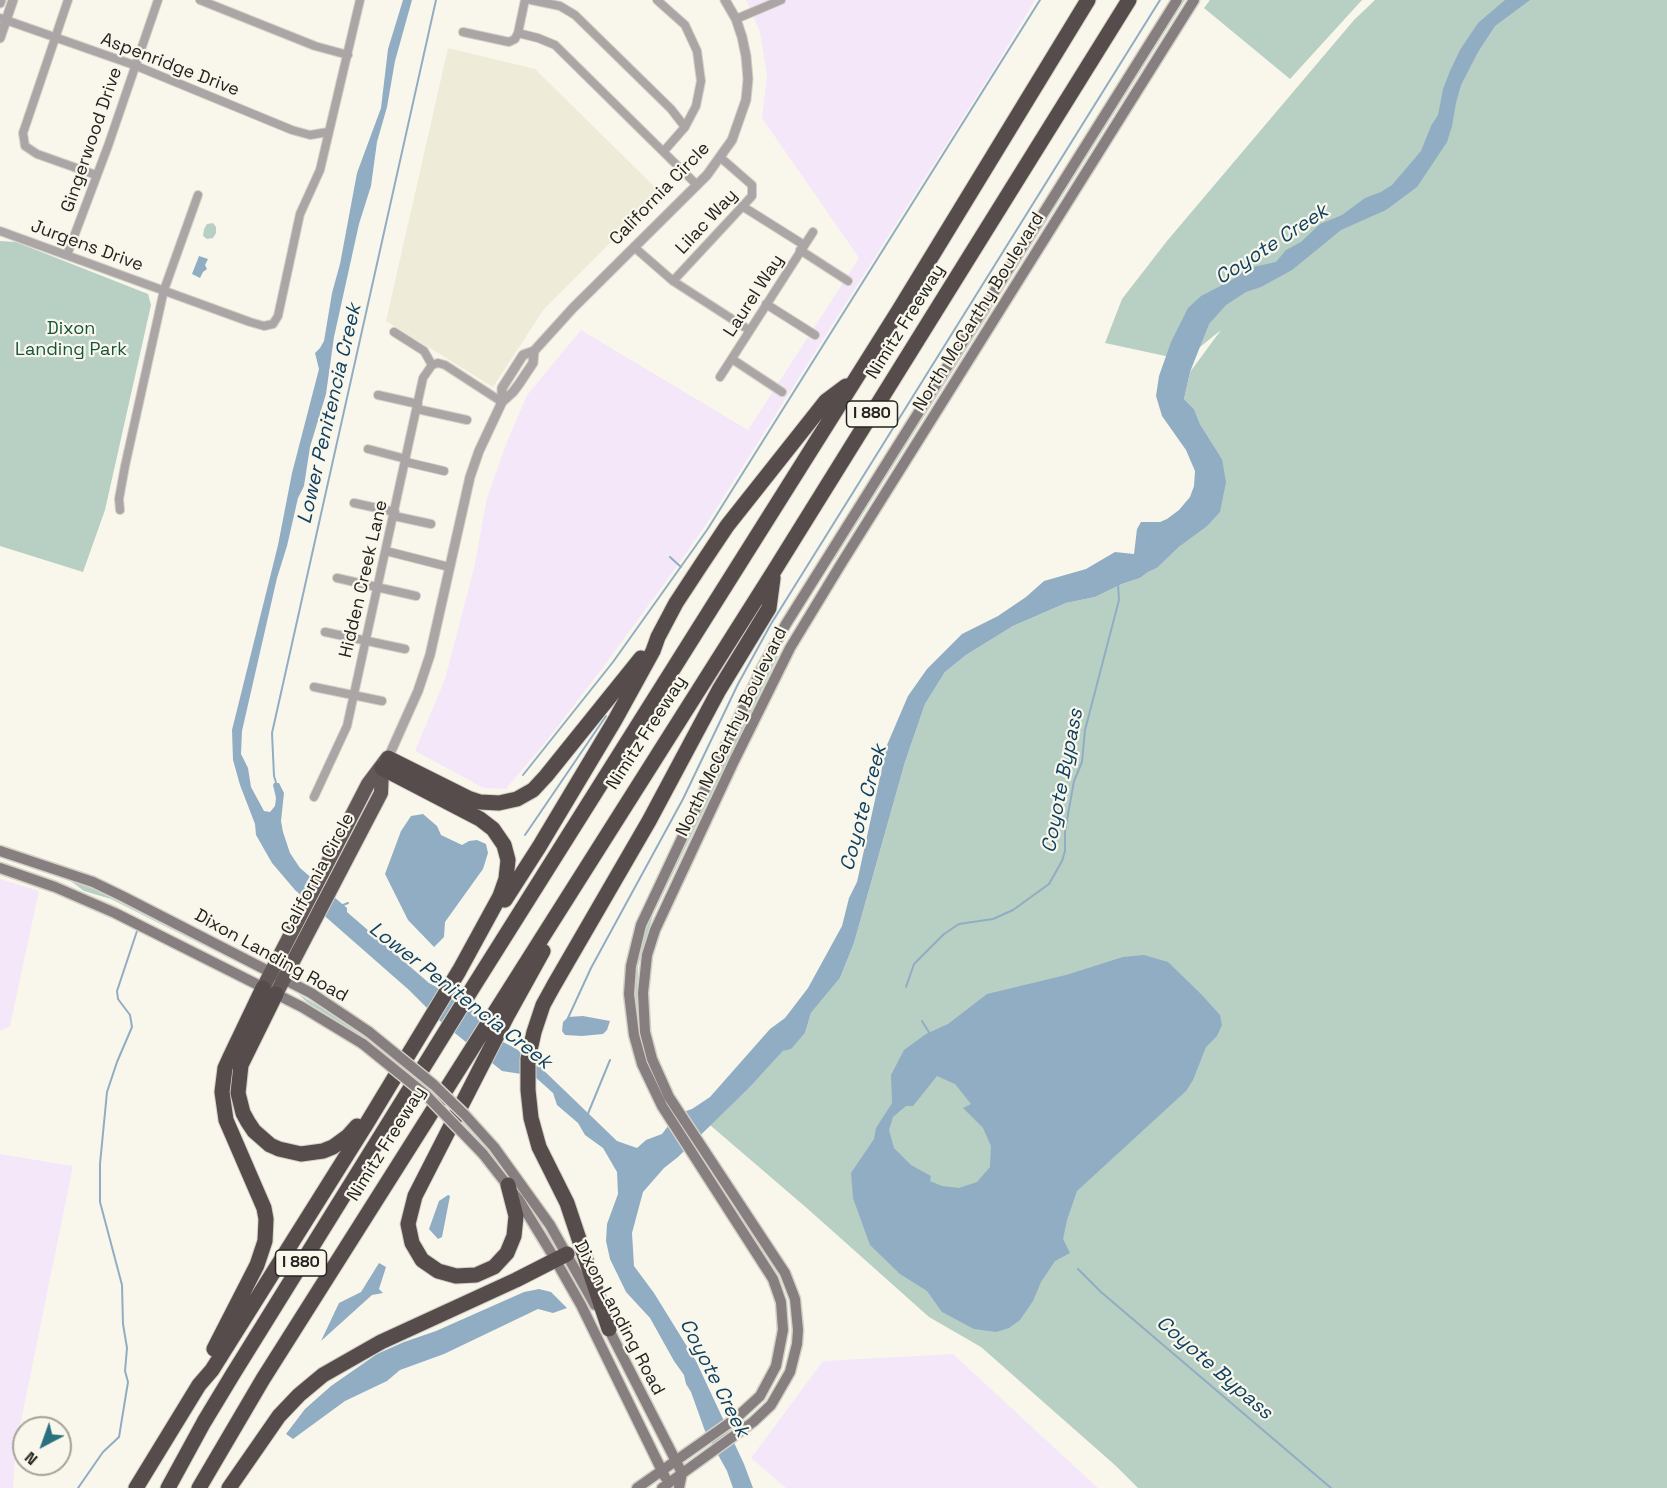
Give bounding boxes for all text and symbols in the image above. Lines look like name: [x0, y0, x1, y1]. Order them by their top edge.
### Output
street label: Aspenridge Drive: [98, 29, 242, 101]
street label: Gingerwood Drive: [57, 65, 127, 215]
street label: California Circle: [605, 138, 715, 250]
street label: Lilac Way: [672, 185, 742, 259]
water label: Coyote Creek: [1211, 200, 1333, 290]
street label: North McCarthy Boulevard: [909, 209, 1049, 415]
street label: Jurgens Drive: [28, 216, 146, 276]
street label: Laurel Way: [719, 251, 789, 341]
street label: Nimitz Freeway: [862, 261, 950, 383]
water label: Lower Penitencia Creek: [293, 302, 367, 526]
park label: Dixon Landing Park: [15, 318, 127, 360]
road number: I 880: [846, 401, 898, 427]
street label: Hidden Creek Lane: [335, 498, 393, 660]
street label: North McCarthy Boulevard: [672, 624, 792, 840]
street label: Nimitz Freeway: [602, 672, 692, 794]
water label: Coyote Bypass: [1037, 707, 1089, 855]
water label: Coyote Creek: [836, 742, 892, 874]
street label: California Circle: [277, 809, 359, 939]
street label: Dixon Landing Road: [191, 905, 351, 1007]
water label: Lower Penitencia Creek: [364, 917, 556, 1075]
street label: Nimitz Freeway: [343, 1083, 431, 1205]
street label: Dixon Landing Road: [569, 1237, 669, 1399]
road number: I 880: [276, 1250, 326, 1276]
water label: Coyote Bypass: [1151, 1311, 1277, 1425]
water label: Coyote Creek: [674, 1315, 754, 1441]
north arrow: [12, 1416, 72, 1476]
text: N: [20, 1447, 42, 1470]

